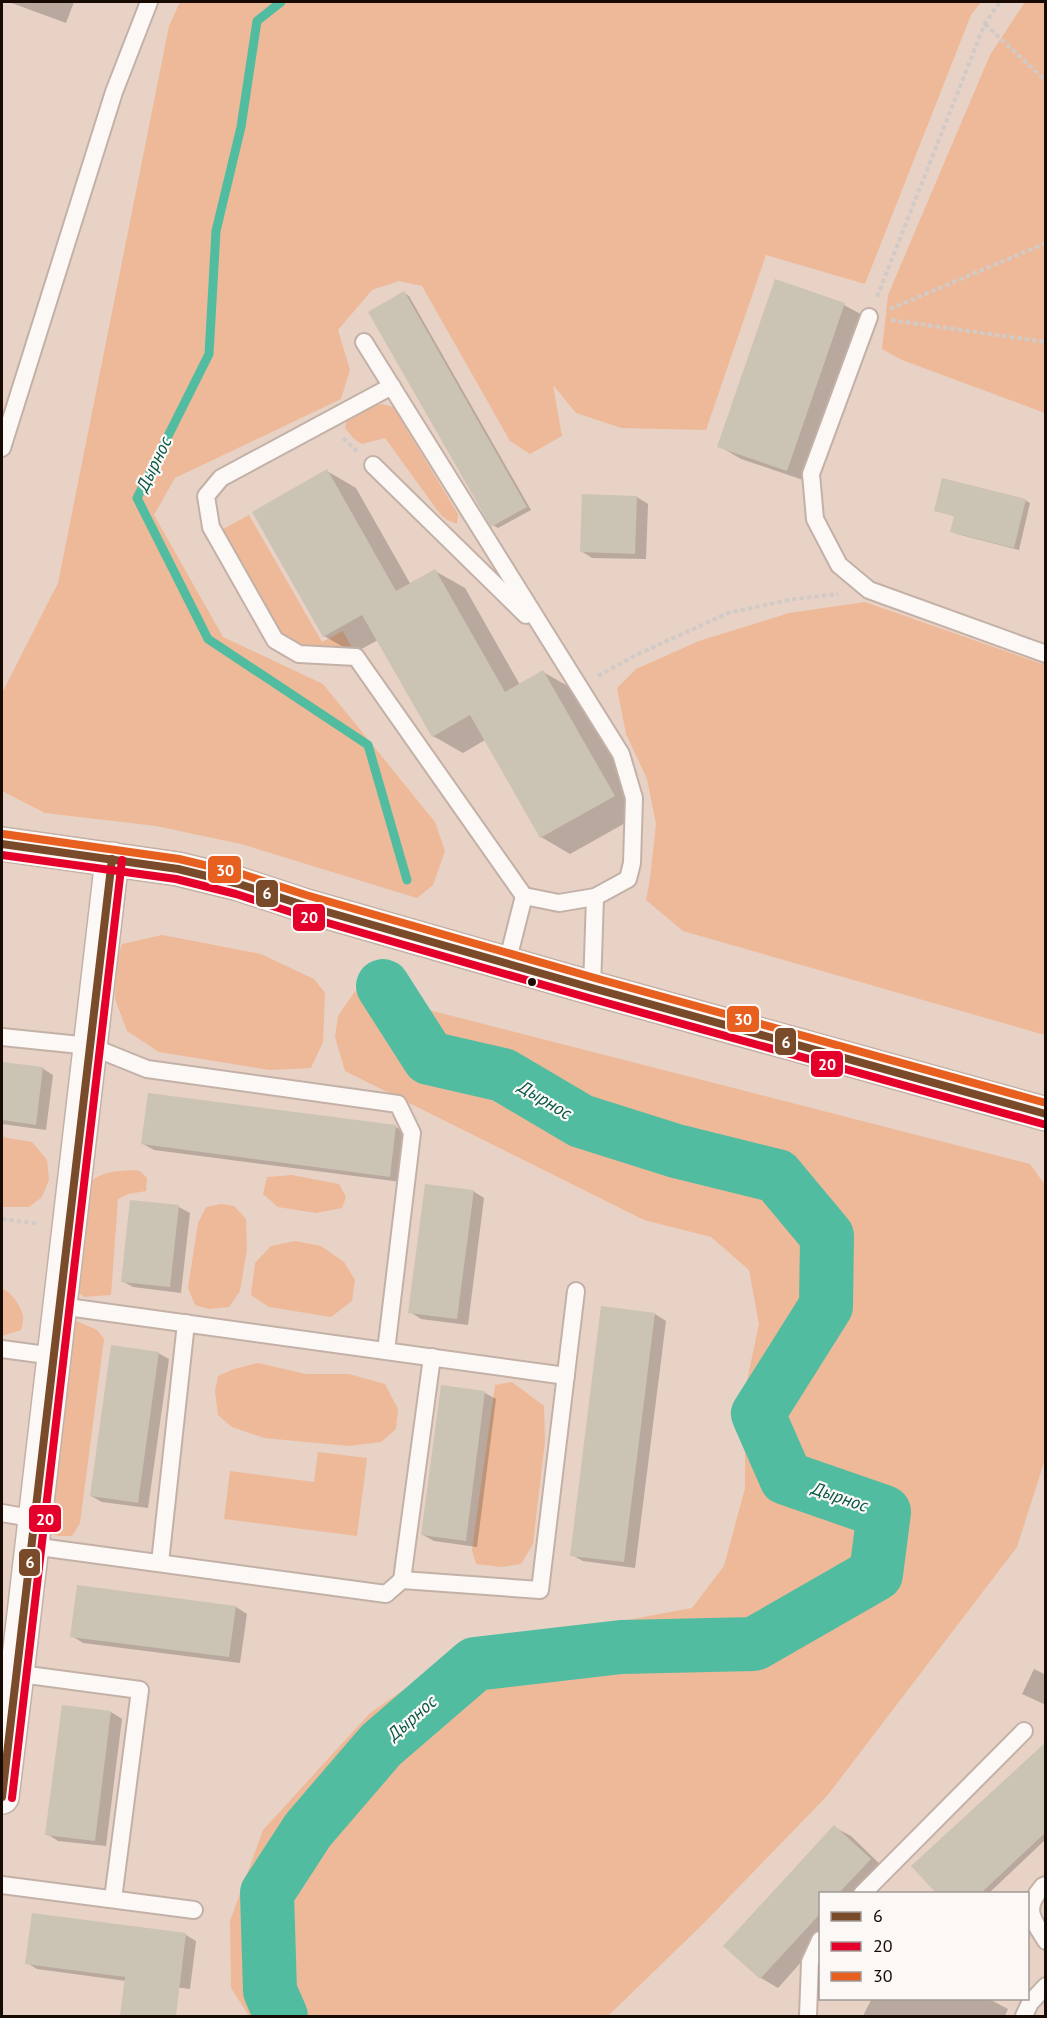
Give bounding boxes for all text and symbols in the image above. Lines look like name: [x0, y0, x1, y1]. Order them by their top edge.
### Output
water label: Дырнос: [130, 432, 177, 497]
line badge: 30: [207, 855, 242, 884]
text: 30: [216, 860, 234, 880]
line badge: 6: [255, 879, 279, 908]
text: 6: [262, 883, 272, 903]
line badge: 20: [292, 903, 326, 932]
text: 20: [300, 907, 318, 927]
unlabelled marker: [526, 976, 538, 988]
line badge: 30: [726, 1005, 760, 1033]
text: 30: [734, 1009, 752, 1029]
line badge: 6: [774, 1027, 797, 1056]
text: 6: [781, 1032, 791, 1052]
line badge: 20: [810, 1050, 844, 1078]
text: 20: [818, 1054, 836, 1074]
water label: Дырнос: [513, 1074, 576, 1125]
water label: Дырнос: [807, 1476, 872, 1517]
line badge: 20: [28, 1504, 62, 1533]
text: 20: [36, 1509, 54, 1529]
line badge: 6: [18, 1548, 41, 1577]
text: 6: [25, 1552, 35, 1572]
water label: Дырнос: [381, 1690, 441, 1747]
legend: [819, 1892, 1029, 2000]
text: 6: [873, 1904, 883, 1927]
text: 20: [873, 1934, 893, 1957]
text: 30: [873, 1964, 893, 1987]

